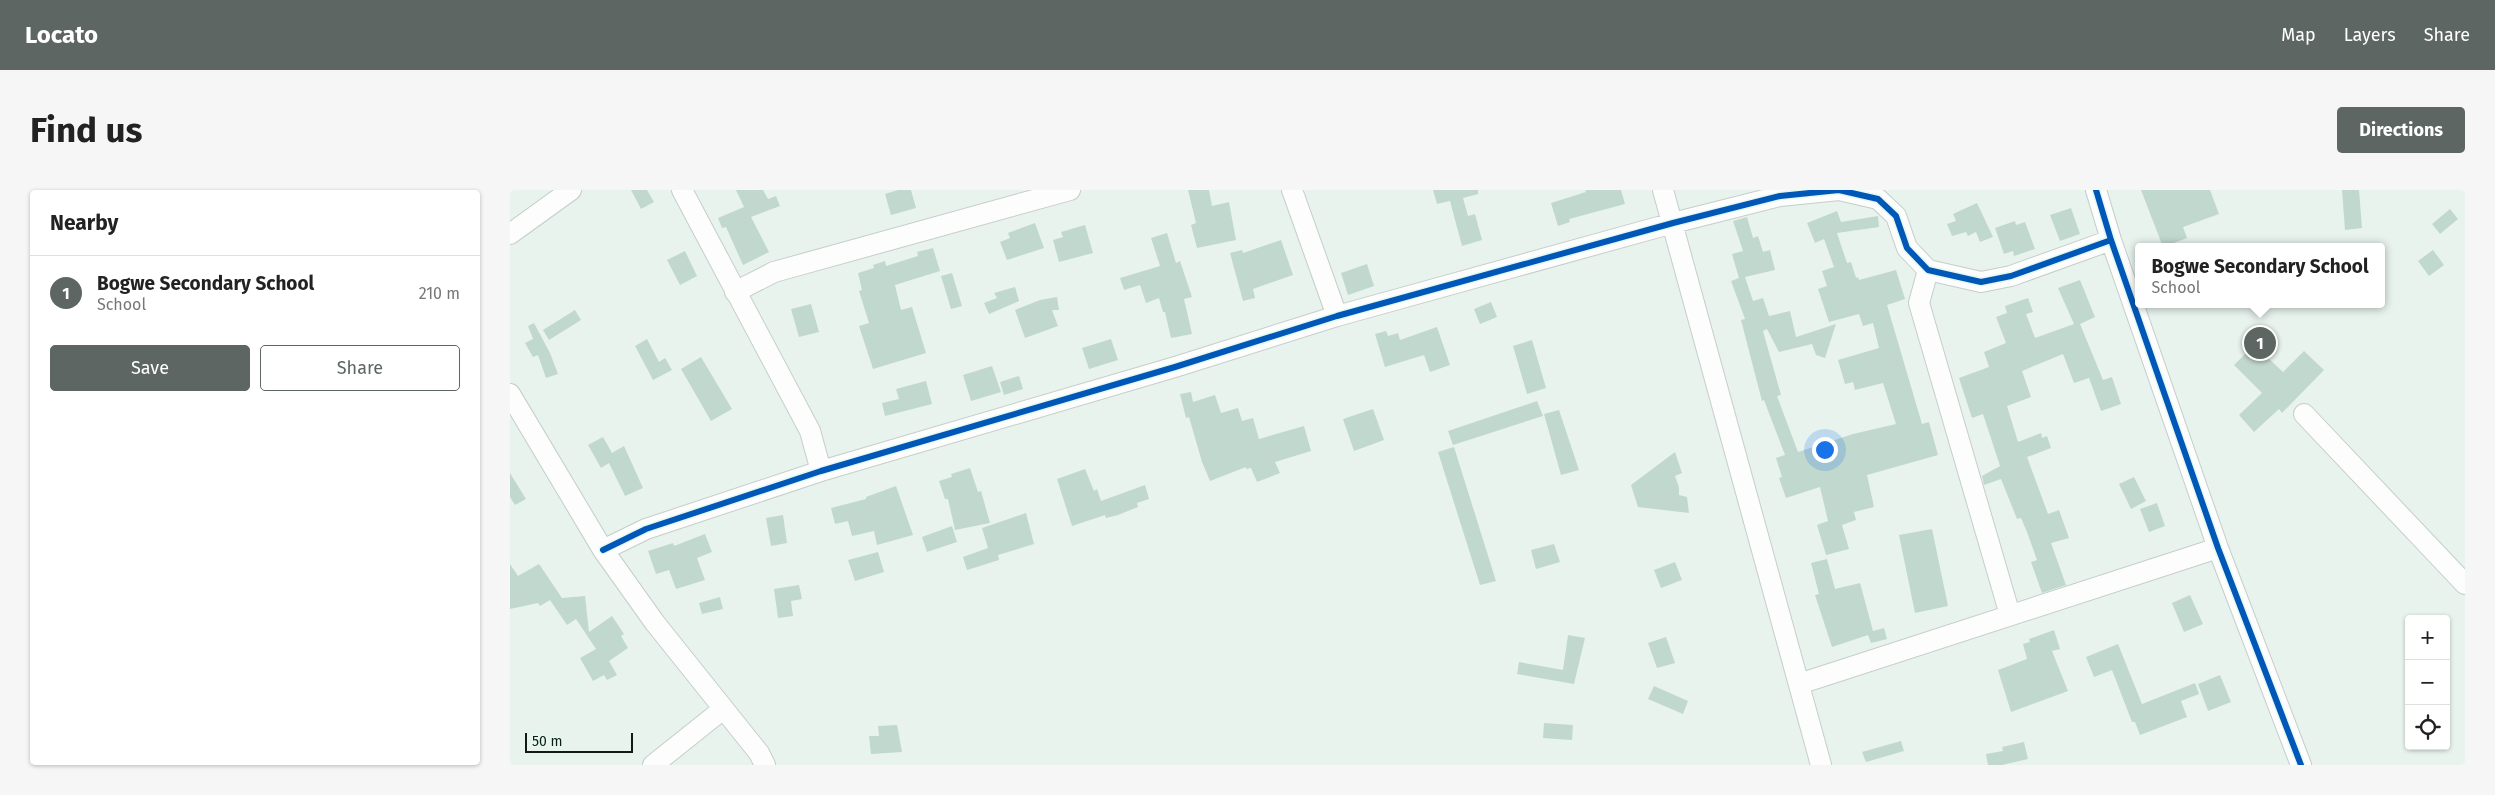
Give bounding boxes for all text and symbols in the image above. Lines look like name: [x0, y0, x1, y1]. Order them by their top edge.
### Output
text: Locato: [25, 21, 98, 49]
text: Map: [2281, 24, 2316, 46]
text: Layers: [2344, 24, 2396, 46]
text: Share: [2424, 24, 2470, 46]
button: Directions: [2337, 107, 2465, 153]
text: Find us: [30, 109, 142, 151]
text: Nearby: [50, 210, 118, 236]
popup: [2135, 243, 2385, 308]
text: Bogwe Secondary School: [2151, 255, 2369, 278]
text: Bogwe Secondary School: [97, 272, 314, 295]
text: School: [2151, 278, 2201, 297]
text: 1: [62, 284, 70, 303]
text: 210 m: [419, 284, 460, 303]
text: School: [97, 295, 146, 314]
pin: 1: [2244, 324, 2276, 362]
button: Save: [50, 345, 250, 391]
button: Share: [260, 345, 460, 391]
your location: [1812, 437, 1838, 463]
map controls: [2405, 615, 2450, 750]
button: +: [2405, 615, 2450, 660]
button: −: [2405, 660, 2450, 705]
button: locate: [2405, 705, 2450, 750]
scale bar: [525, 730, 632, 753]
text: 50 m: [532, 733, 563, 750]

